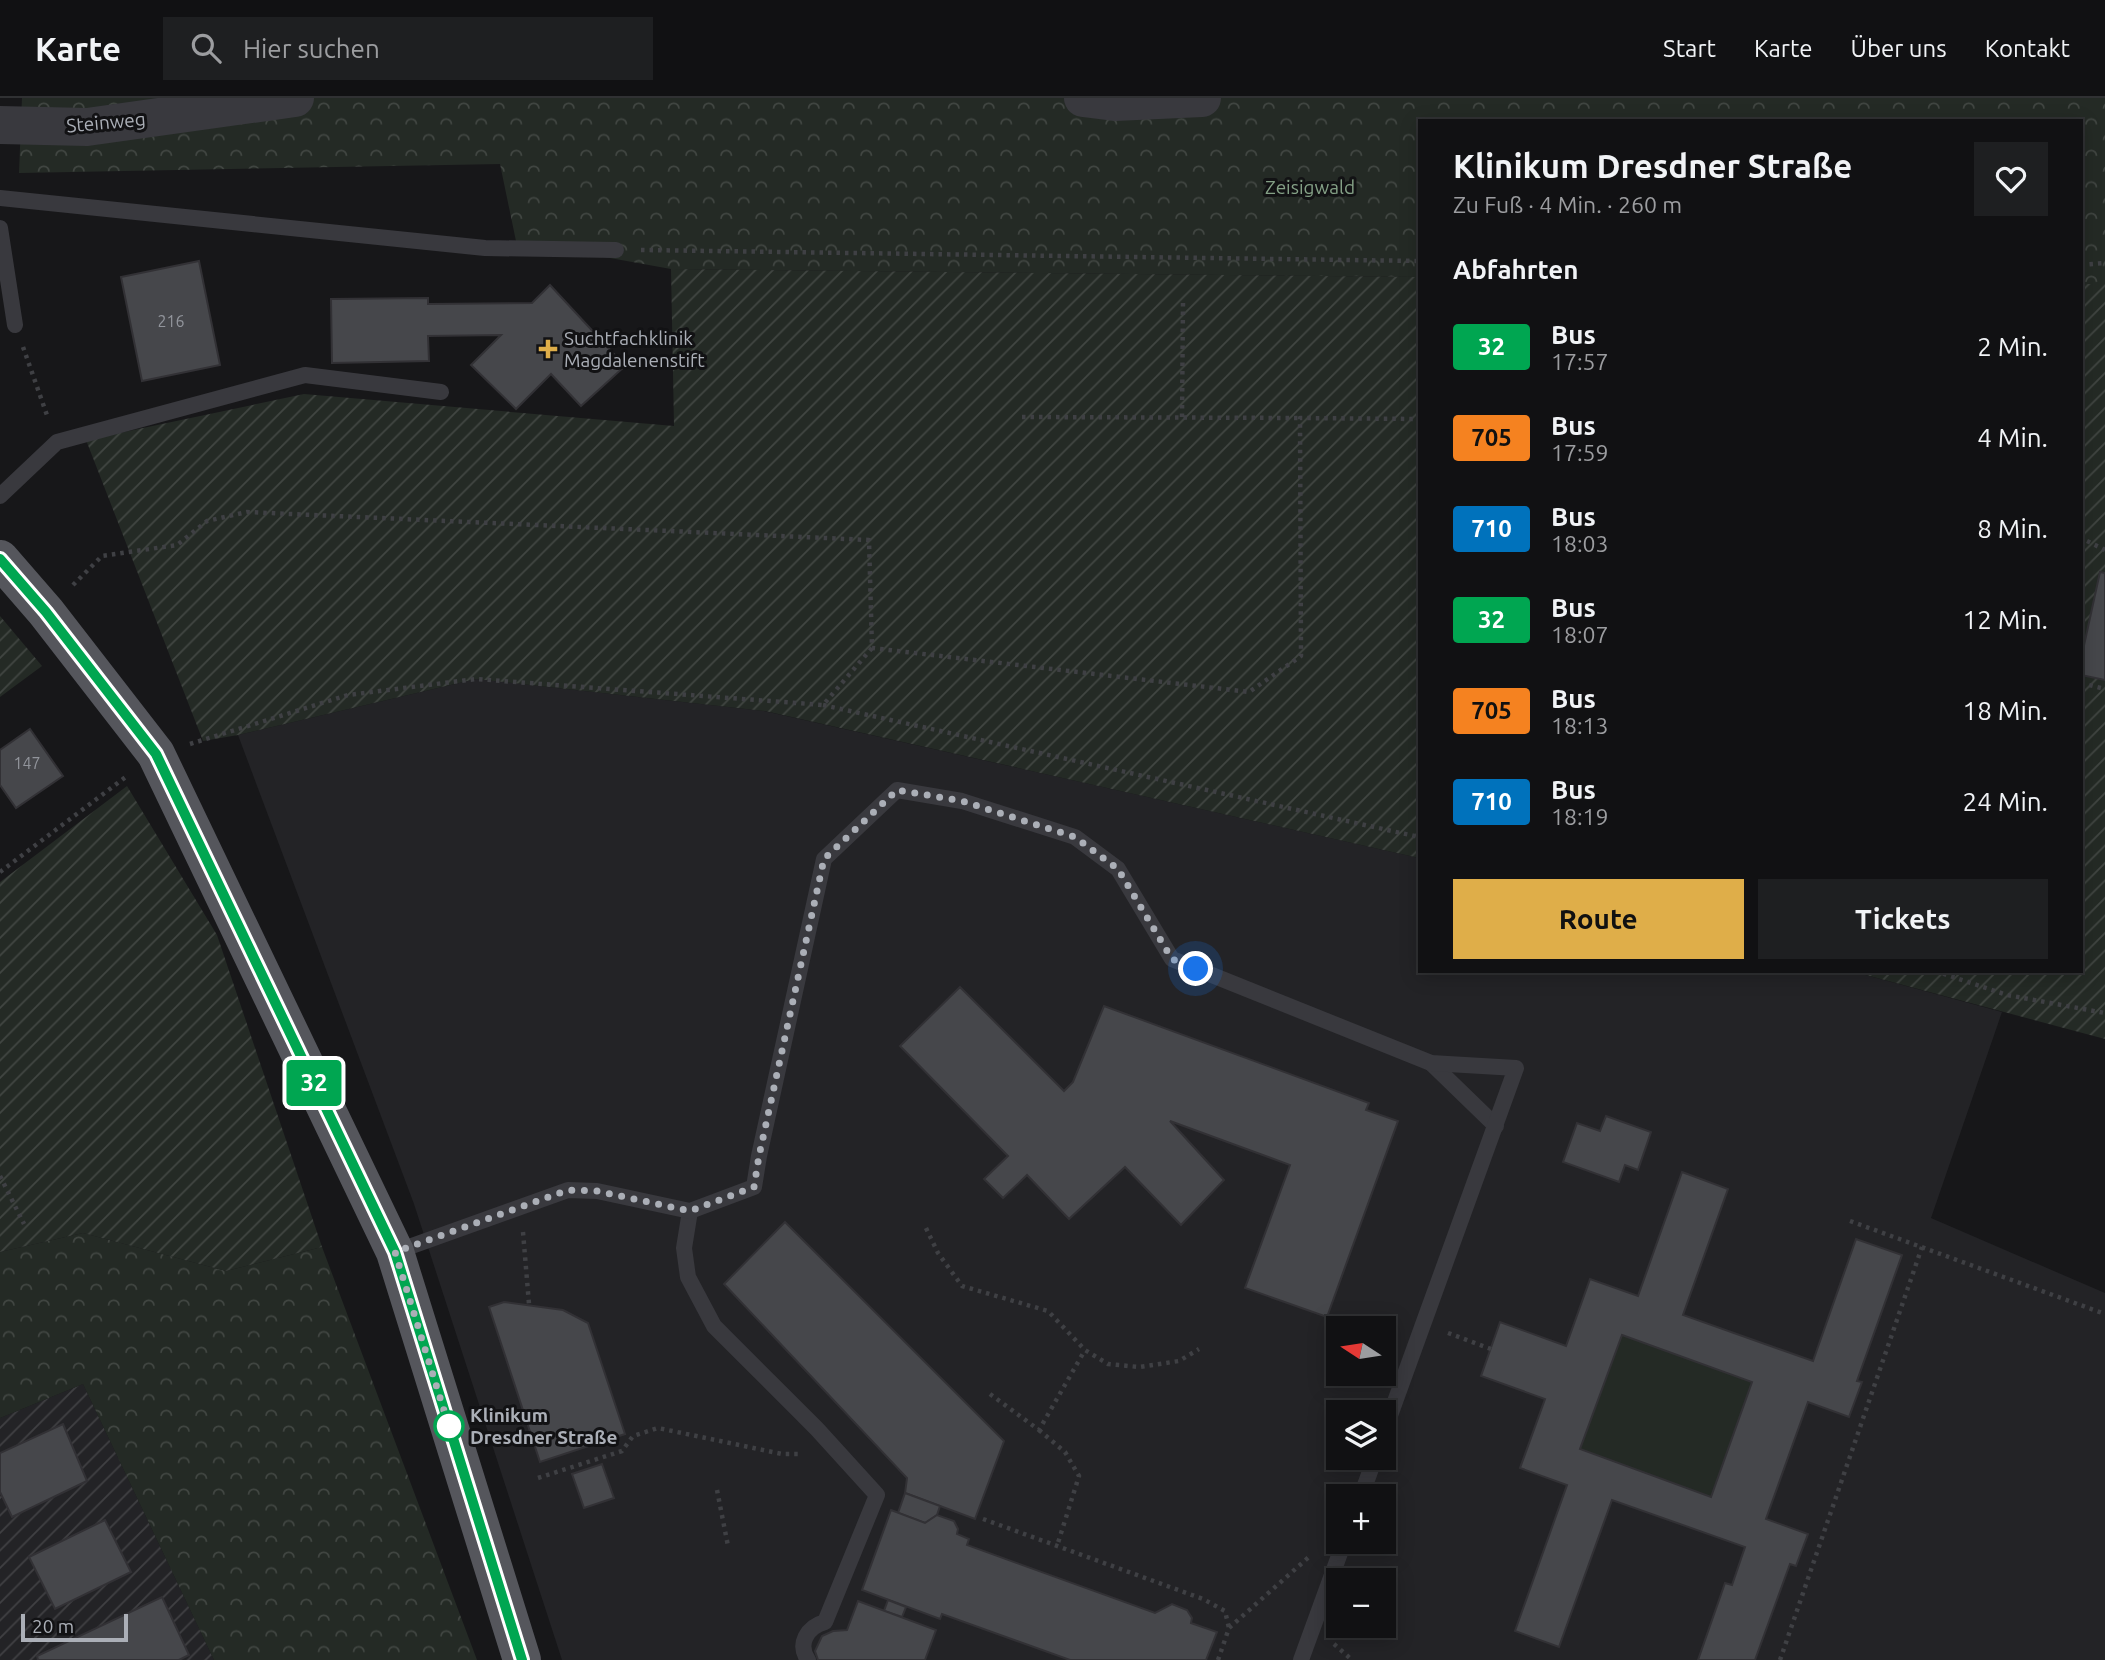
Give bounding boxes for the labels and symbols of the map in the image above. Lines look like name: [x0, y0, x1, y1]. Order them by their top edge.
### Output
street label: Steinweg: [65, 108, 147, 136]
park label: Zeisigwald: [1265, 176, 1355, 198]
house number: 216: [157, 312, 185, 330]
place label: Suchtfachklinik Magdalenenstift: [564, 327, 705, 371]
marker: Suchtfachklinik Magdalenenstift: [538, 339, 558, 359]
house number: 147: [13, 754, 41, 772]
your location: [1178, 951, 1213, 986]
line badge: 32: [282, 1060, 346, 1106]
north arrow: [1326, 1316, 1396, 1386]
place label: Klinikum Dresdner Straße: [470, 1404, 617, 1448]
marker: Klinikum Dresdner Straße: [434, 1411, 464, 1441]
scale bar: [21, 1611, 128, 1643]

